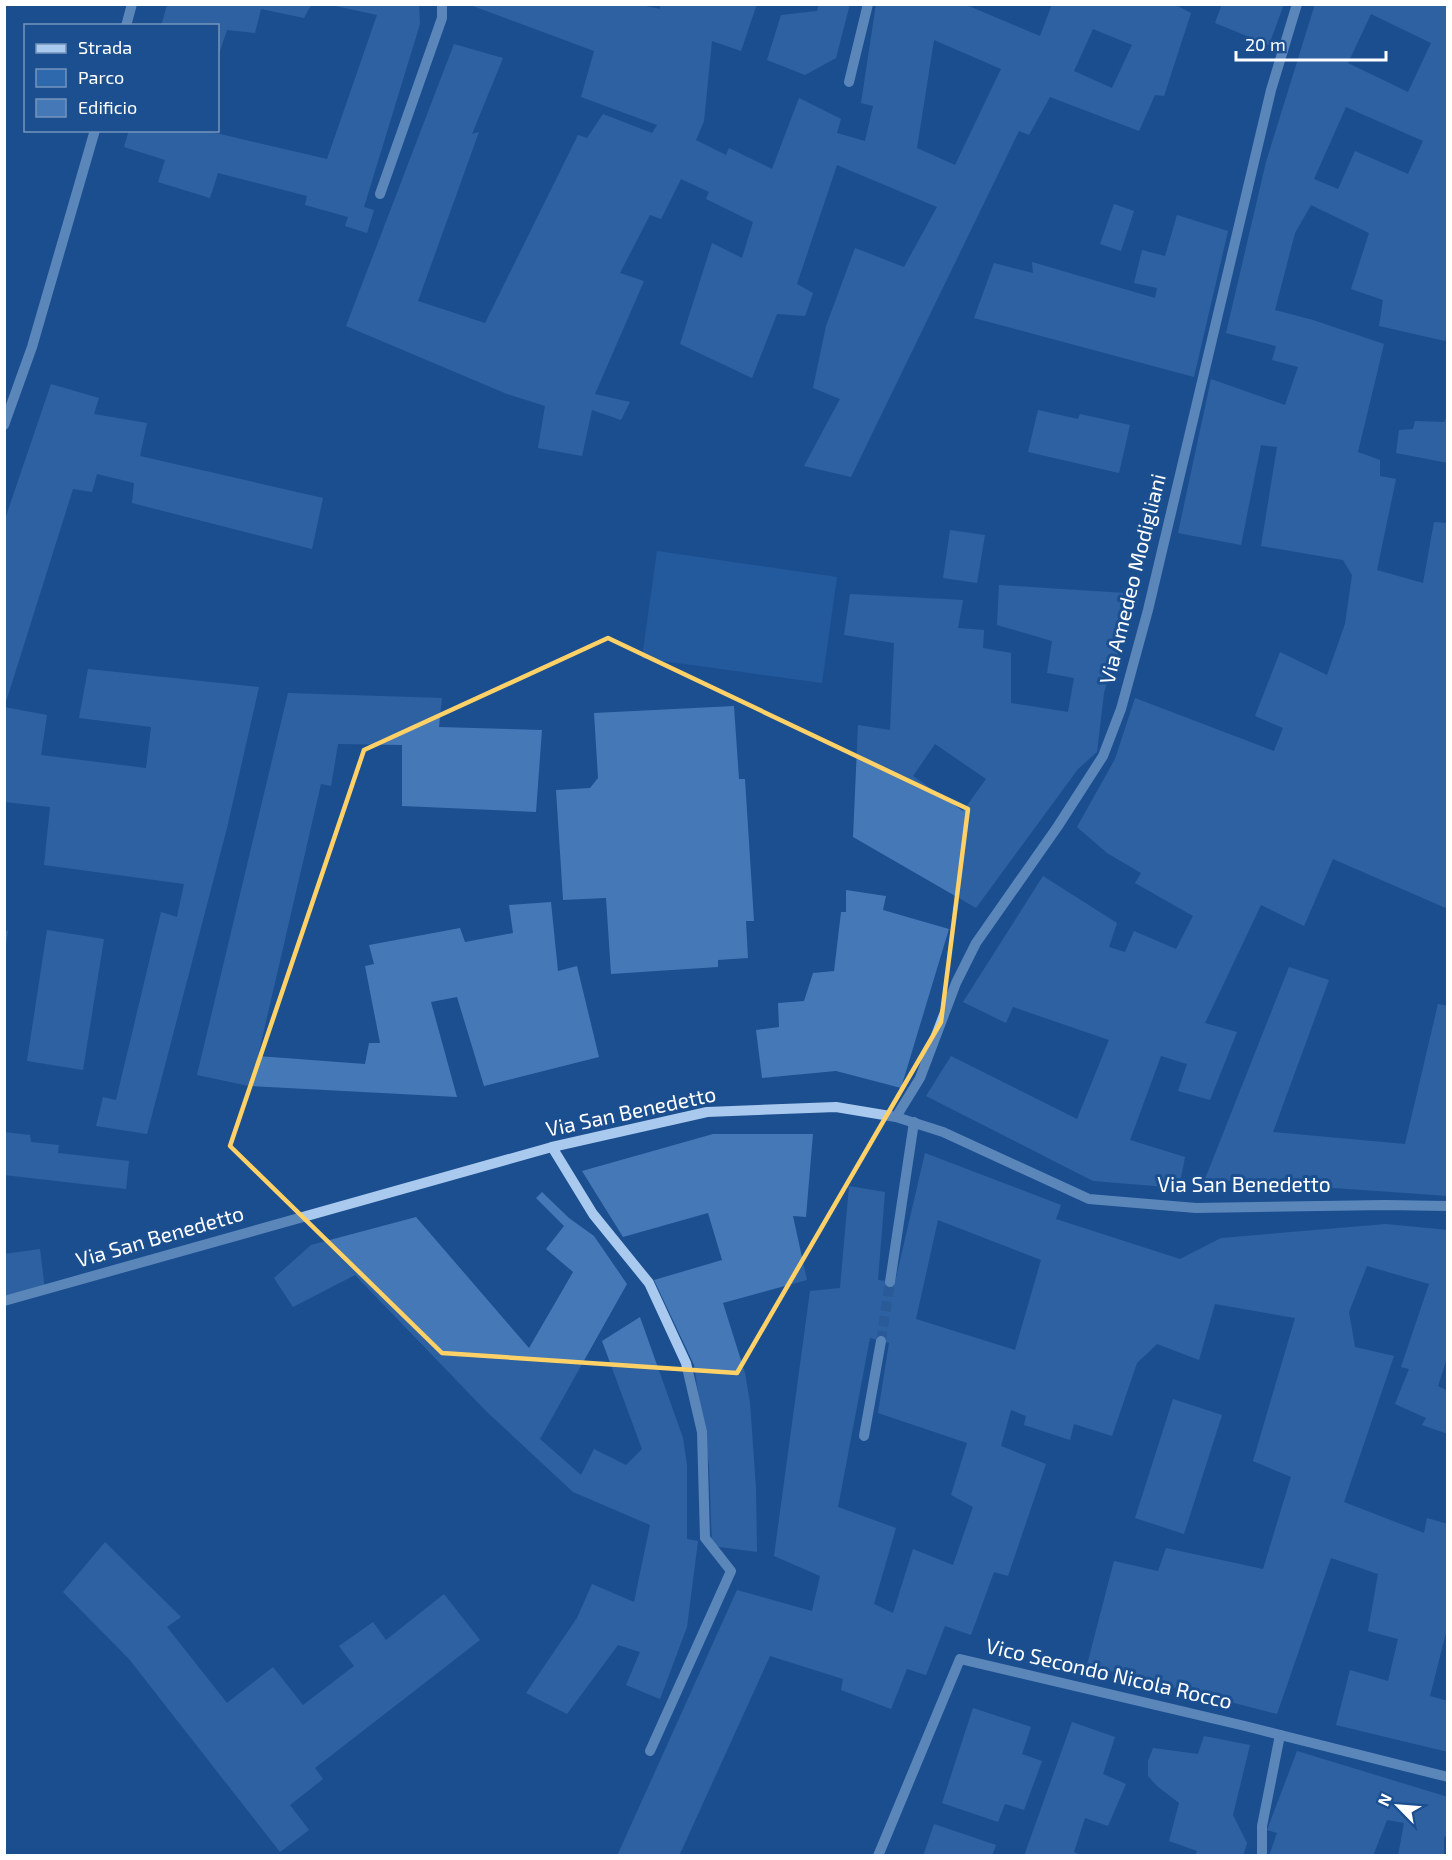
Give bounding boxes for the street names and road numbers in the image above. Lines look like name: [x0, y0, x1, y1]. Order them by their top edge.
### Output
street label: Via Amedeo Modigliani: [1093, 471, 1170, 686]
street label: Via San Benedetto: [543, 1080, 718, 1141]
street label: Via San Benedetto: [1157, 1171, 1331, 1196]
street label: Via San Benedetto: [73, 1200, 246, 1271]
street label: Vico Secondo Nicola Rocco: [984, 1632, 1235, 1713]

